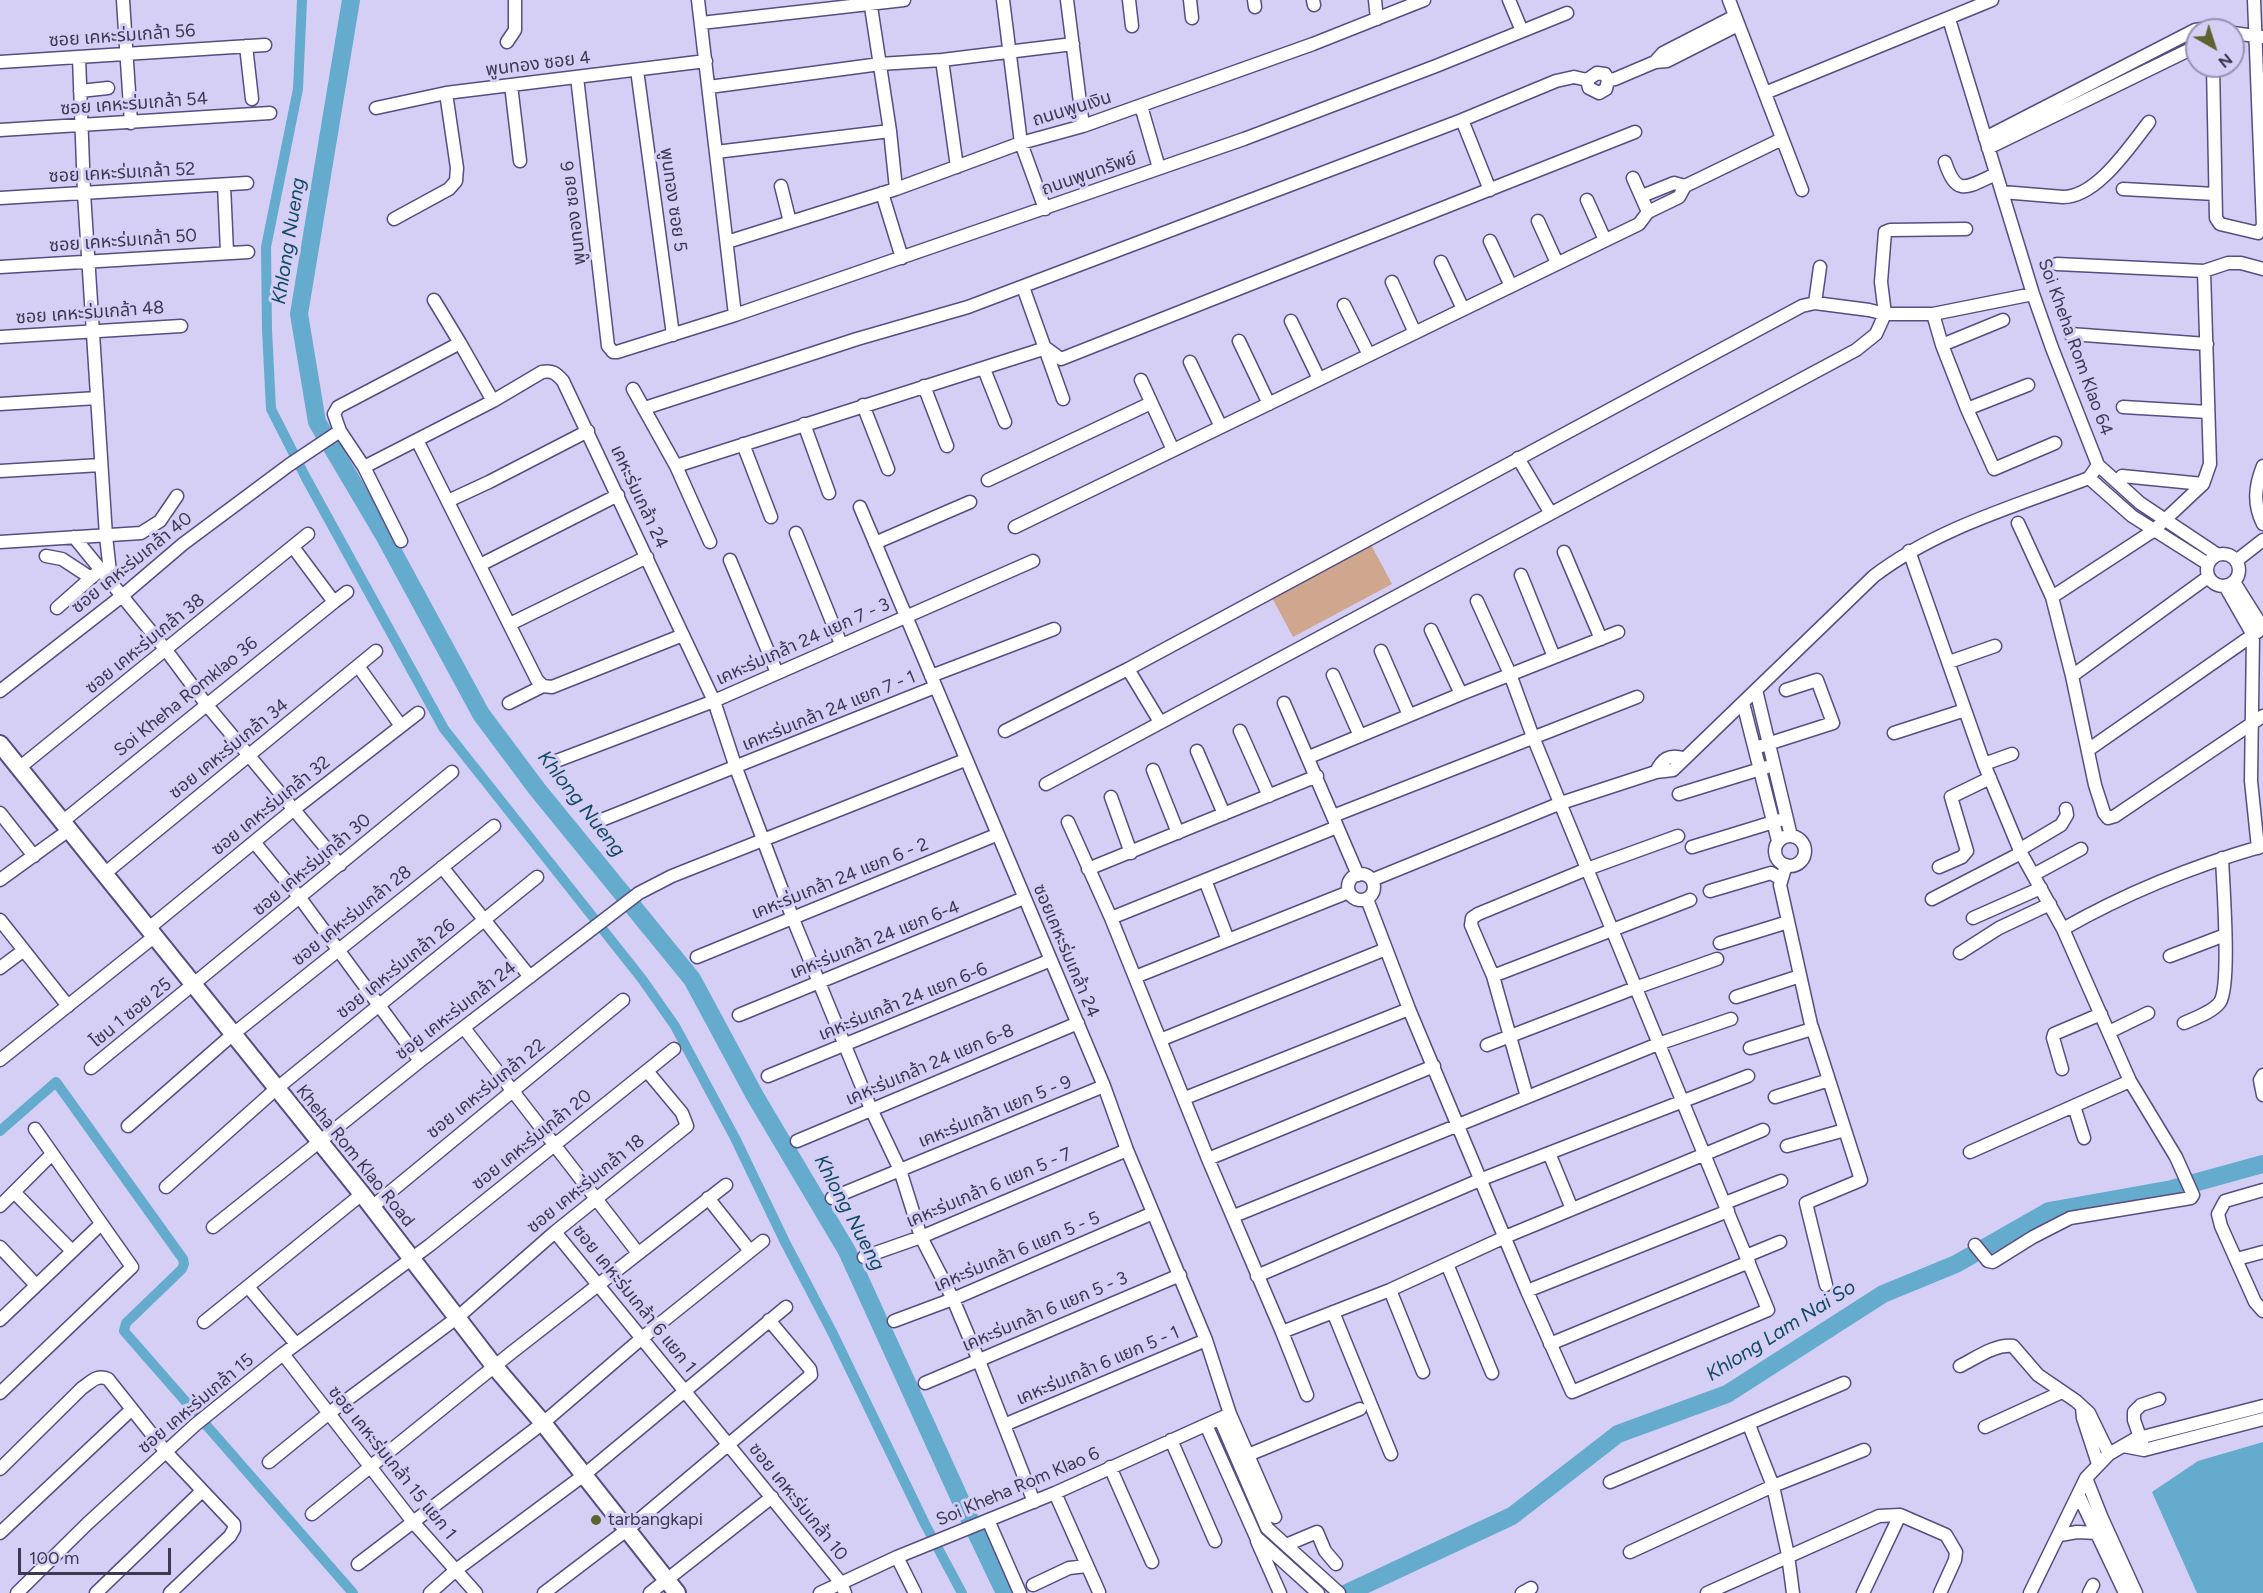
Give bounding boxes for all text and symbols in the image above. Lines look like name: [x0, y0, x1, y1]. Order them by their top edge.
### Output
north arrow: [2185, 18, 2245, 78]
street label: ซอย เคหะร่มเกล้า 56: [48, 20, 196, 52]
street label: พูนทอง ซอย 4: [484, 47, 592, 81]
text: N: [2215, 50, 2236, 72]
street label: ถนนพูนเงิน: [1030, 87, 1114, 131]
street label: ซอย เคหะร่มเกล้า 54: [60, 88, 208, 120]
street label: พูนทอง ซอย 5: [655, 147, 691, 253]
street label: ถนนพูนทรัพย์: [1038, 148, 1140, 200]
street label: ซอย เคหะร่มเกล้า 52: [48, 158, 196, 188]
street label: พูนทอง ซอย 6: [557, 160, 591, 266]
water label: Khlong Nueng: [267, 176, 311, 306]
street label: ซอย เคหะร่มเกล้า 50: [48, 225, 198, 257]
street label: Soi Kheha Rom Klao 64: [2033, 256, 2117, 438]
street label: ซอย เคหะร่มเกล้า 48: [15, 297, 165, 329]
street label: เคหะร่มเกล้า 24: [606, 442, 672, 552]
street label: ซอย เคหะร่มเกล้า 40: [67, 508, 197, 618]
street label: ซอย เคหะร่มเกล้า 38: [81, 589, 209, 699]
street label: เคหะร่มเกล้า 24 แยก 7 - 3: [713, 594, 893, 690]
street label: Soi Kheha Romklao 36: [110, 632, 262, 762]
street label: เคหะร่มเกล้า 24 แยก 7 - 1: [739, 666, 919, 756]
street label: ซอย เคหะร่มเกล้า 34: [165, 694, 293, 804]
water label: Khlong Nueng: [532, 746, 630, 862]
street label: ซอย เคหะร่มเกล้า 32: [207, 752, 335, 860]
street label: ซอย เคหะร่มเกล้า 30: [249, 809, 375, 921]
street label: เคหะร่มเกล้า 24 แยก 6 - 2: [748, 834, 932, 924]
street label: ซอย เคหะร่มเกล้า 28: [288, 861, 416, 971]
street label: ซอยเคหะร่มเกล้า 24: [1028, 881, 1104, 1021]
street label: เคหะร่มเกล้า 24 แยก 6-4: [787, 896, 963, 984]
street label: ซอย เคหะร่มเกล้า 26: [332, 914, 460, 1024]
street label: ซอย เคหะร่มเกล้า 24: [391, 957, 521, 1065]
street label: เคหะร่มเกล้า 24 แยก 6-6: [816, 958, 990, 1046]
street label: โซน 1 ซอย 25: [86, 974, 176, 1052]
street label: เคหะร่มเกล้า 24 แยก 6-8: [843, 1020, 1017, 1110]
street label: ซอย เคหะร่มเกล้า 22: [422, 1035, 550, 1143]
street label: เคหะร่มเกล้า แยก 5 - 9: [915, 1071, 1075, 1153]
street label: Kheha Rom Klao Road: [291, 1081, 419, 1231]
street label: ซอย เคหะร่มเกล้า 20: [468, 1085, 596, 1195]
street label: ซอย เคหะร่มเกล้า 18: [523, 1130, 649, 1238]
street label: เคหะร่มเกล้า 6 แยก 5 - 7: [903, 1143, 1075, 1233]
water label: Khlong Nueng: [808, 1151, 890, 1275]
street label: เคหะร่มเกล้า 6 แยก 5 - 5: [931, 1207, 1103, 1297]
street label: ซอย เคหะร่มเกล้า 6 แยก 1: [568, 1221, 700, 1377]
street label: เคหะร่มเกล้า 6 แยก 5 - 3: [959, 1267, 1131, 1357]
water label: Khlong Lam Nai So: [1702, 1275, 1860, 1387]
street label: เคหะร่มเกล้า 6 แยก 5 - 1: [1013, 1322, 1183, 1410]
street label: ซอย เคหะร่มเกล้า 15: [134, 1349, 258, 1459]
street label: ซอย เคหะร่มเกล้า 15 แยก 1: [323, 1382, 461, 1544]
street label: ซอย เคหะร่มเกล้า 10: [744, 1439, 852, 1565]
street label: Soi Kheha Rom Klao 6: [933, 1443, 1103, 1531]
place label: tarbangkapi: [608, 1509, 703, 1531]
marker: tarbangkapi: [589, 1513, 603, 1527]
scale bar: [21, 1536, 174, 1574]
text: 100 m: [29, 1547, 79, 1569]

